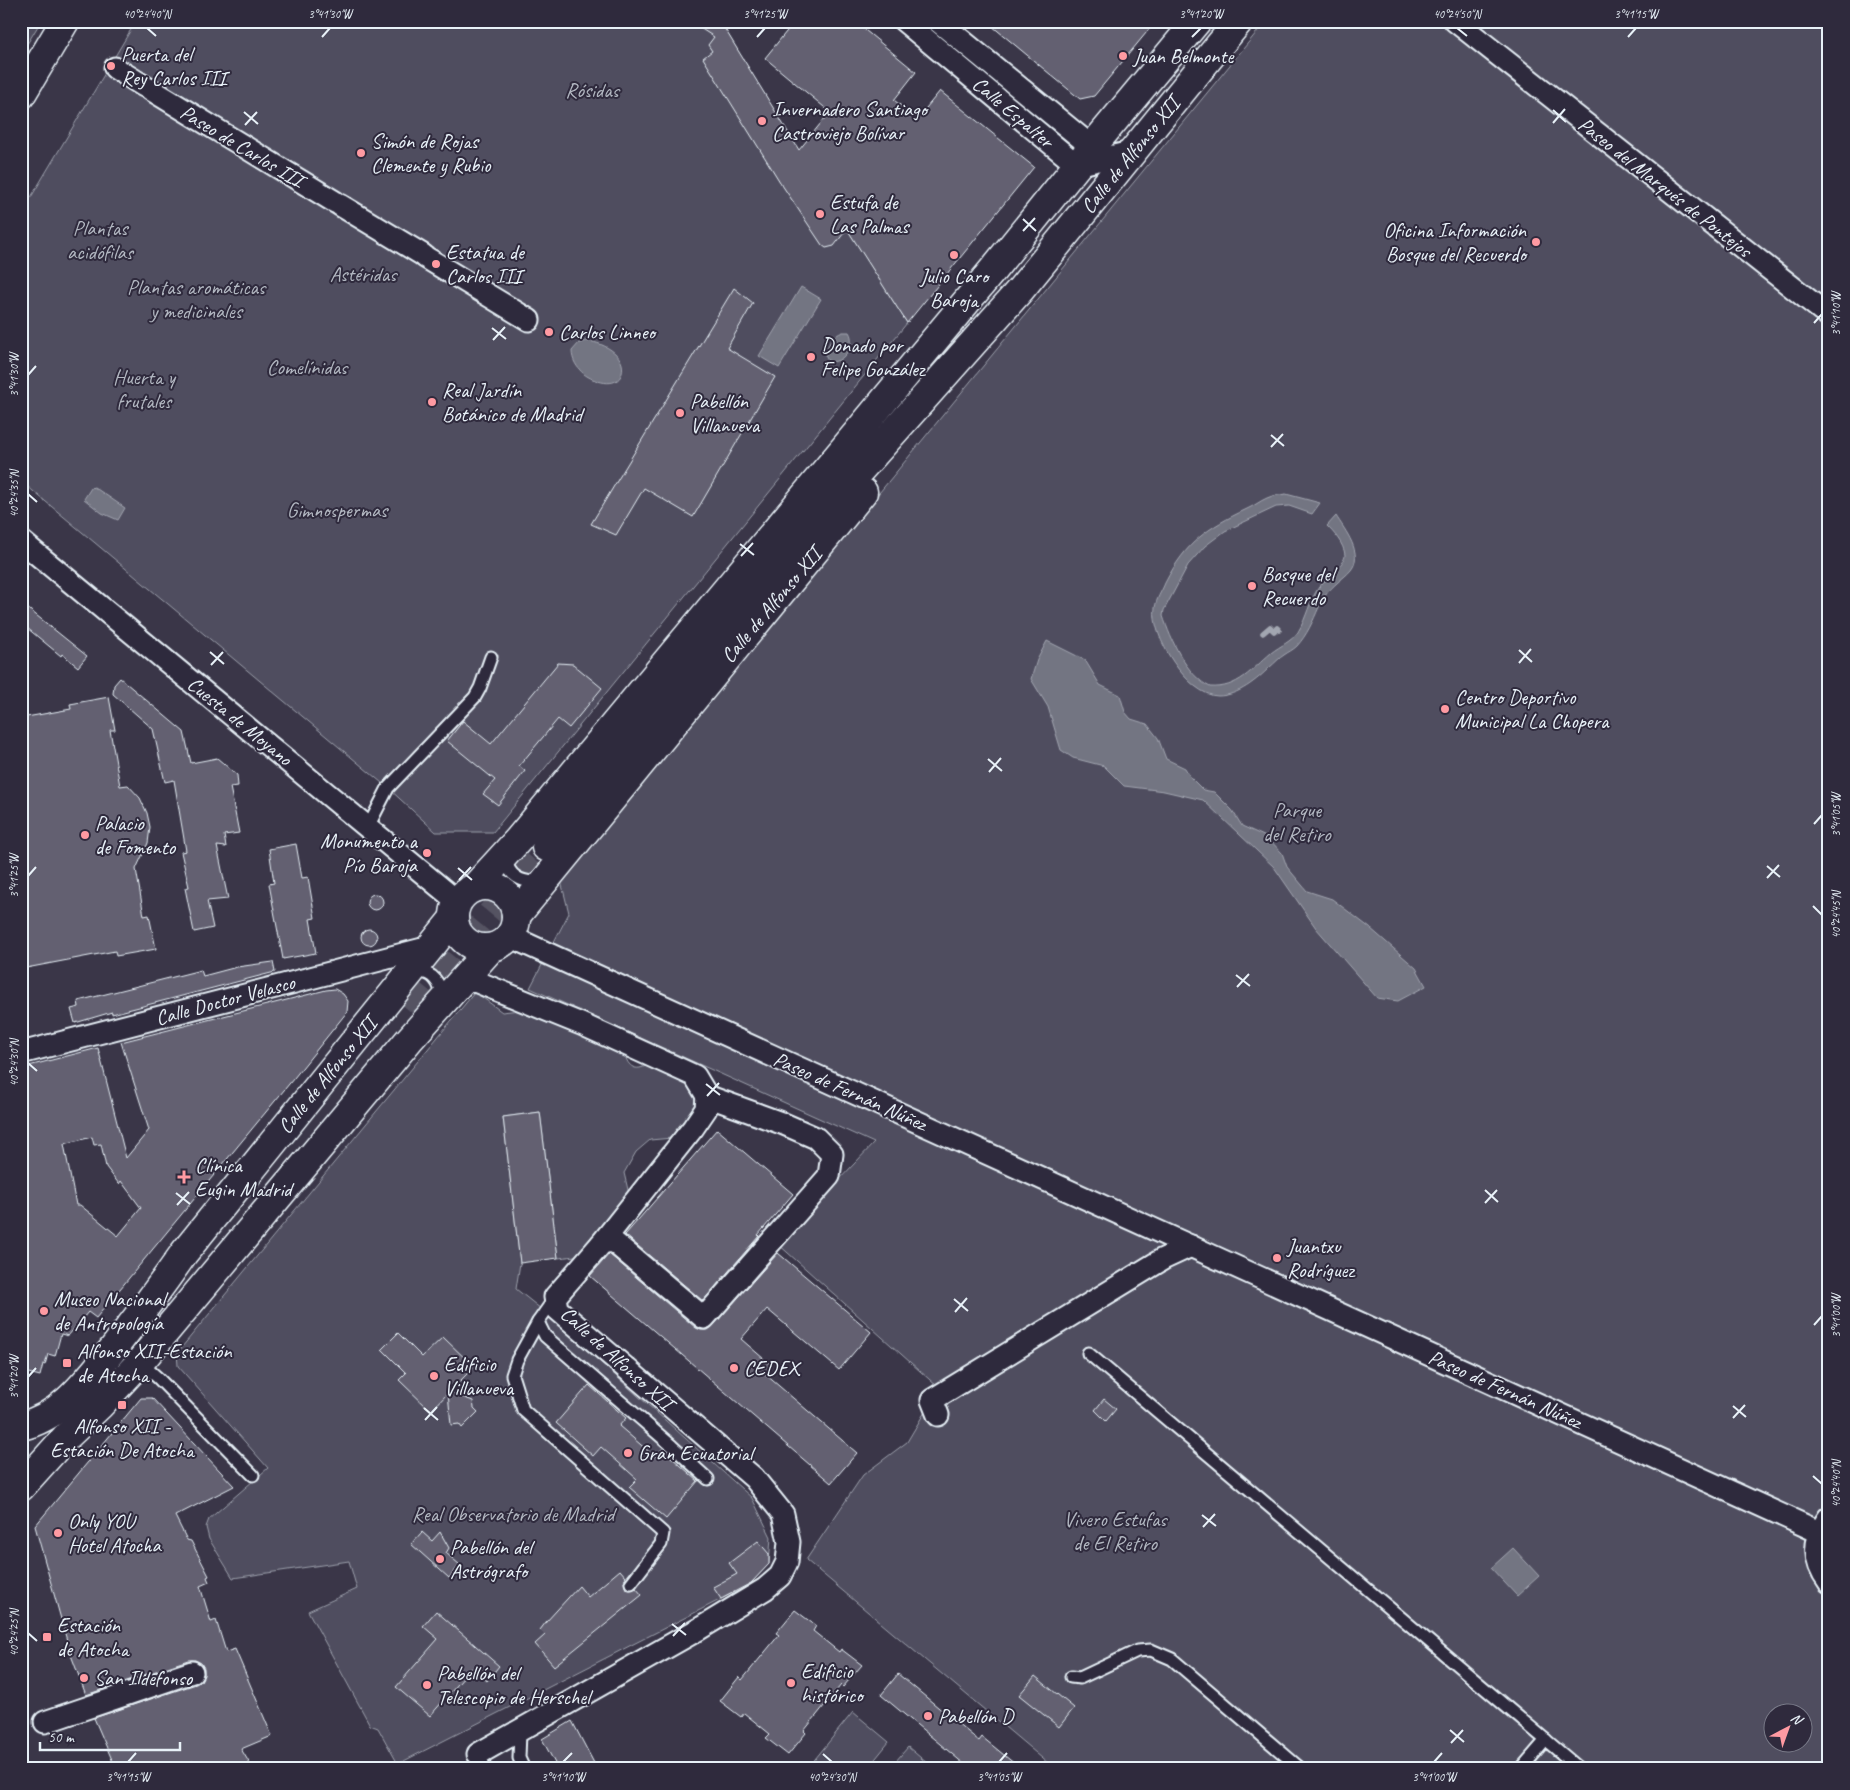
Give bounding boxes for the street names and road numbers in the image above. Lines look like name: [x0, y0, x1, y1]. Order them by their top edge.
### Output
street label: Calle Espalter: [967, 71, 1061, 155]
street label: Calle de Alfonso XII: [1075, 88, 1188, 219]
street label: Paseo de Carlos III: [176, 99, 312, 195]
street label: Paseo del Marqués de Pontejos: [1573, 111, 1758, 264]
street label: Calle de Alfonso XII: [715, 538, 830, 668]
street label: Cuesta de Moyano: [182, 671, 299, 772]
street label: Calle Doctor Velasco: [153, 969, 299, 1031]
street label: Calle de Alfonso XII: [272, 1008, 385, 1139]
street label: Paseo de Fernán Núñez: [770, 1046, 933, 1137]
street label: Calle de Alfonso XII: [555, 1300, 682, 1419]
street label: Paseo de Fernán Núñez: [1425, 1344, 1588, 1435]

